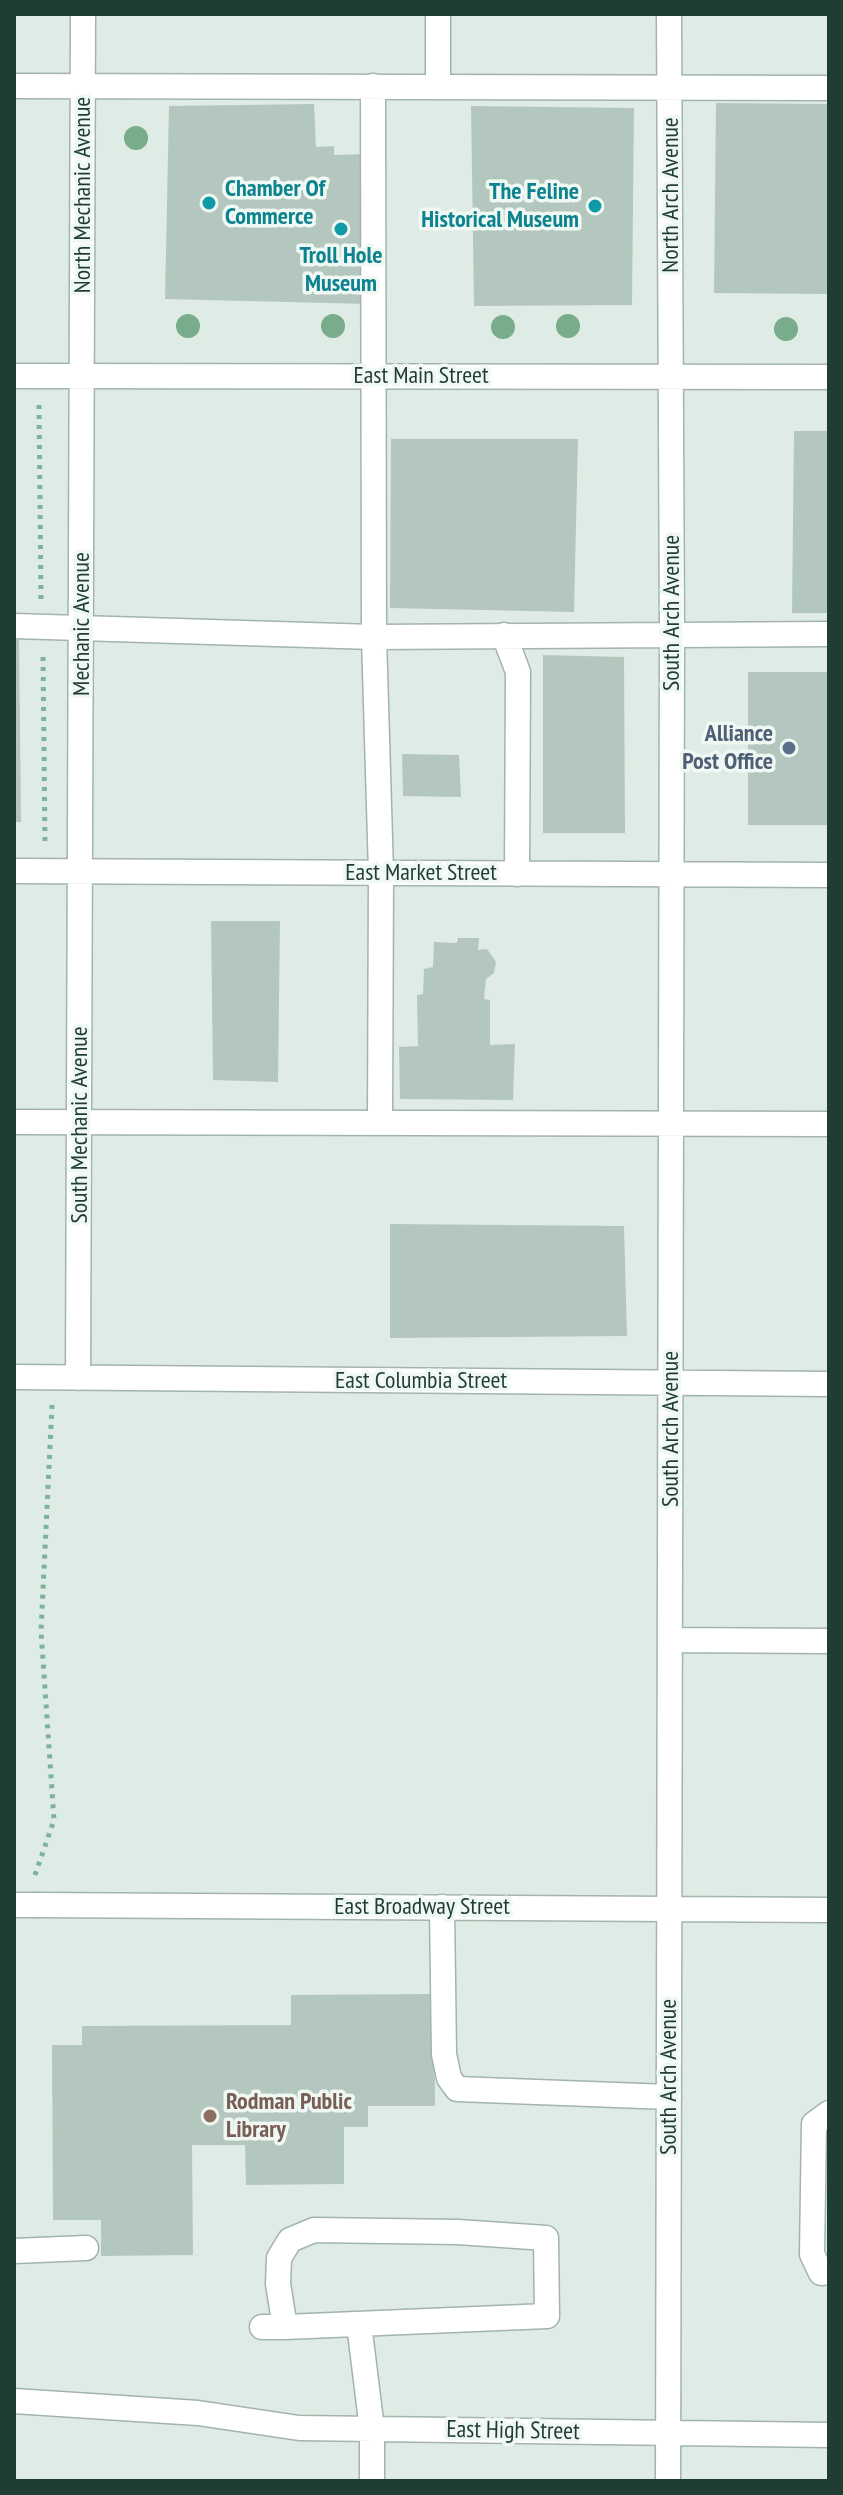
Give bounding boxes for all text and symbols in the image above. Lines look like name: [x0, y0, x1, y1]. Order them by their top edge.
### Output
street label: North Mechanic Avenue: [69, 97, 97, 293]
street label: North Arch Avenue: [657, 117, 685, 273]
place label: Chamber Of Commerce: [225, 175, 325, 231]
place label: The Feline Historical Museum: [421, 178, 579, 234]
marker: Chamber Of Commerce: [200, 194, 218, 212]
marker: The Feline Historical Museum: [586, 197, 604, 215]
marker: Troll Hole Museum: [332, 220, 350, 238]
place label: Troll Hole Museum: [299, 242, 383, 298]
street label: East Main Street: [353, 362, 489, 390]
street label: South Arch Avenue: [658, 535, 686, 691]
street label: Mechanic Avenue: [68, 552, 96, 696]
place label: Alliance Post Office: [682, 720, 773, 776]
marker: Alliance Post Office: [780, 739, 798, 757]
street label: East Market Street: [345, 859, 497, 887]
street label: South Mechanic Avenue: [66, 1026, 94, 1224]
street label: South Arch Avenue: [657, 1351, 685, 1507]
street label: East Columbia Street: [335, 1367, 507, 1395]
street label: East Broadway Street: [334, 1893, 510, 1921]
street label: South Arch Avenue: [655, 1999, 683, 2155]
place label: Rodman Public Library: [226, 2088, 352, 2144]
marker: Rodman Public Library: [201, 2107, 219, 2125]
street label: East High Street: [446, 2415, 580, 2447]

